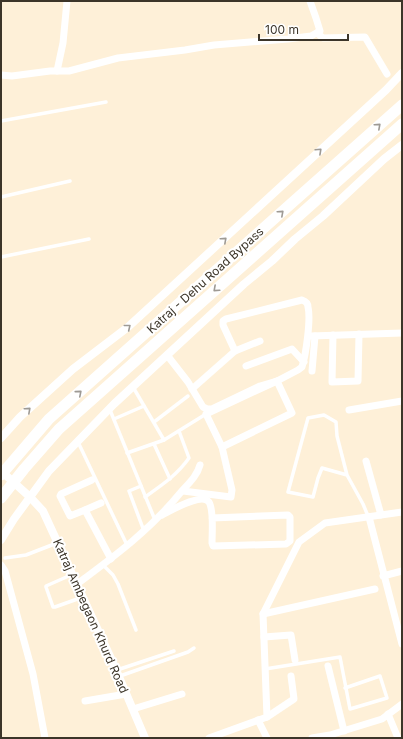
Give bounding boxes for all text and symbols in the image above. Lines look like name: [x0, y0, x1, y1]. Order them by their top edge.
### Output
scale bar: [259, 16, 348, 42]
text: 100 m: [265, 22, 299, 37]
one-way arrow: [373, 124, 380, 131]
one-way arrow: [314, 148, 322, 156]
one-way arrow: [276, 211, 283, 218]
street label: Katraj - Dehu Road Bypass: [143, 224, 267, 336]
one-way arrow: [219, 237, 227, 245]
one-way arrow: [213, 285, 221, 292]
one-way arrow: [123, 325, 130, 332]
one-way arrow: [74, 390, 82, 397]
one-way arrow: [23, 407, 31, 415]
street label: Katraj Ambegaon Khurd Road: [50, 536, 132, 696]

